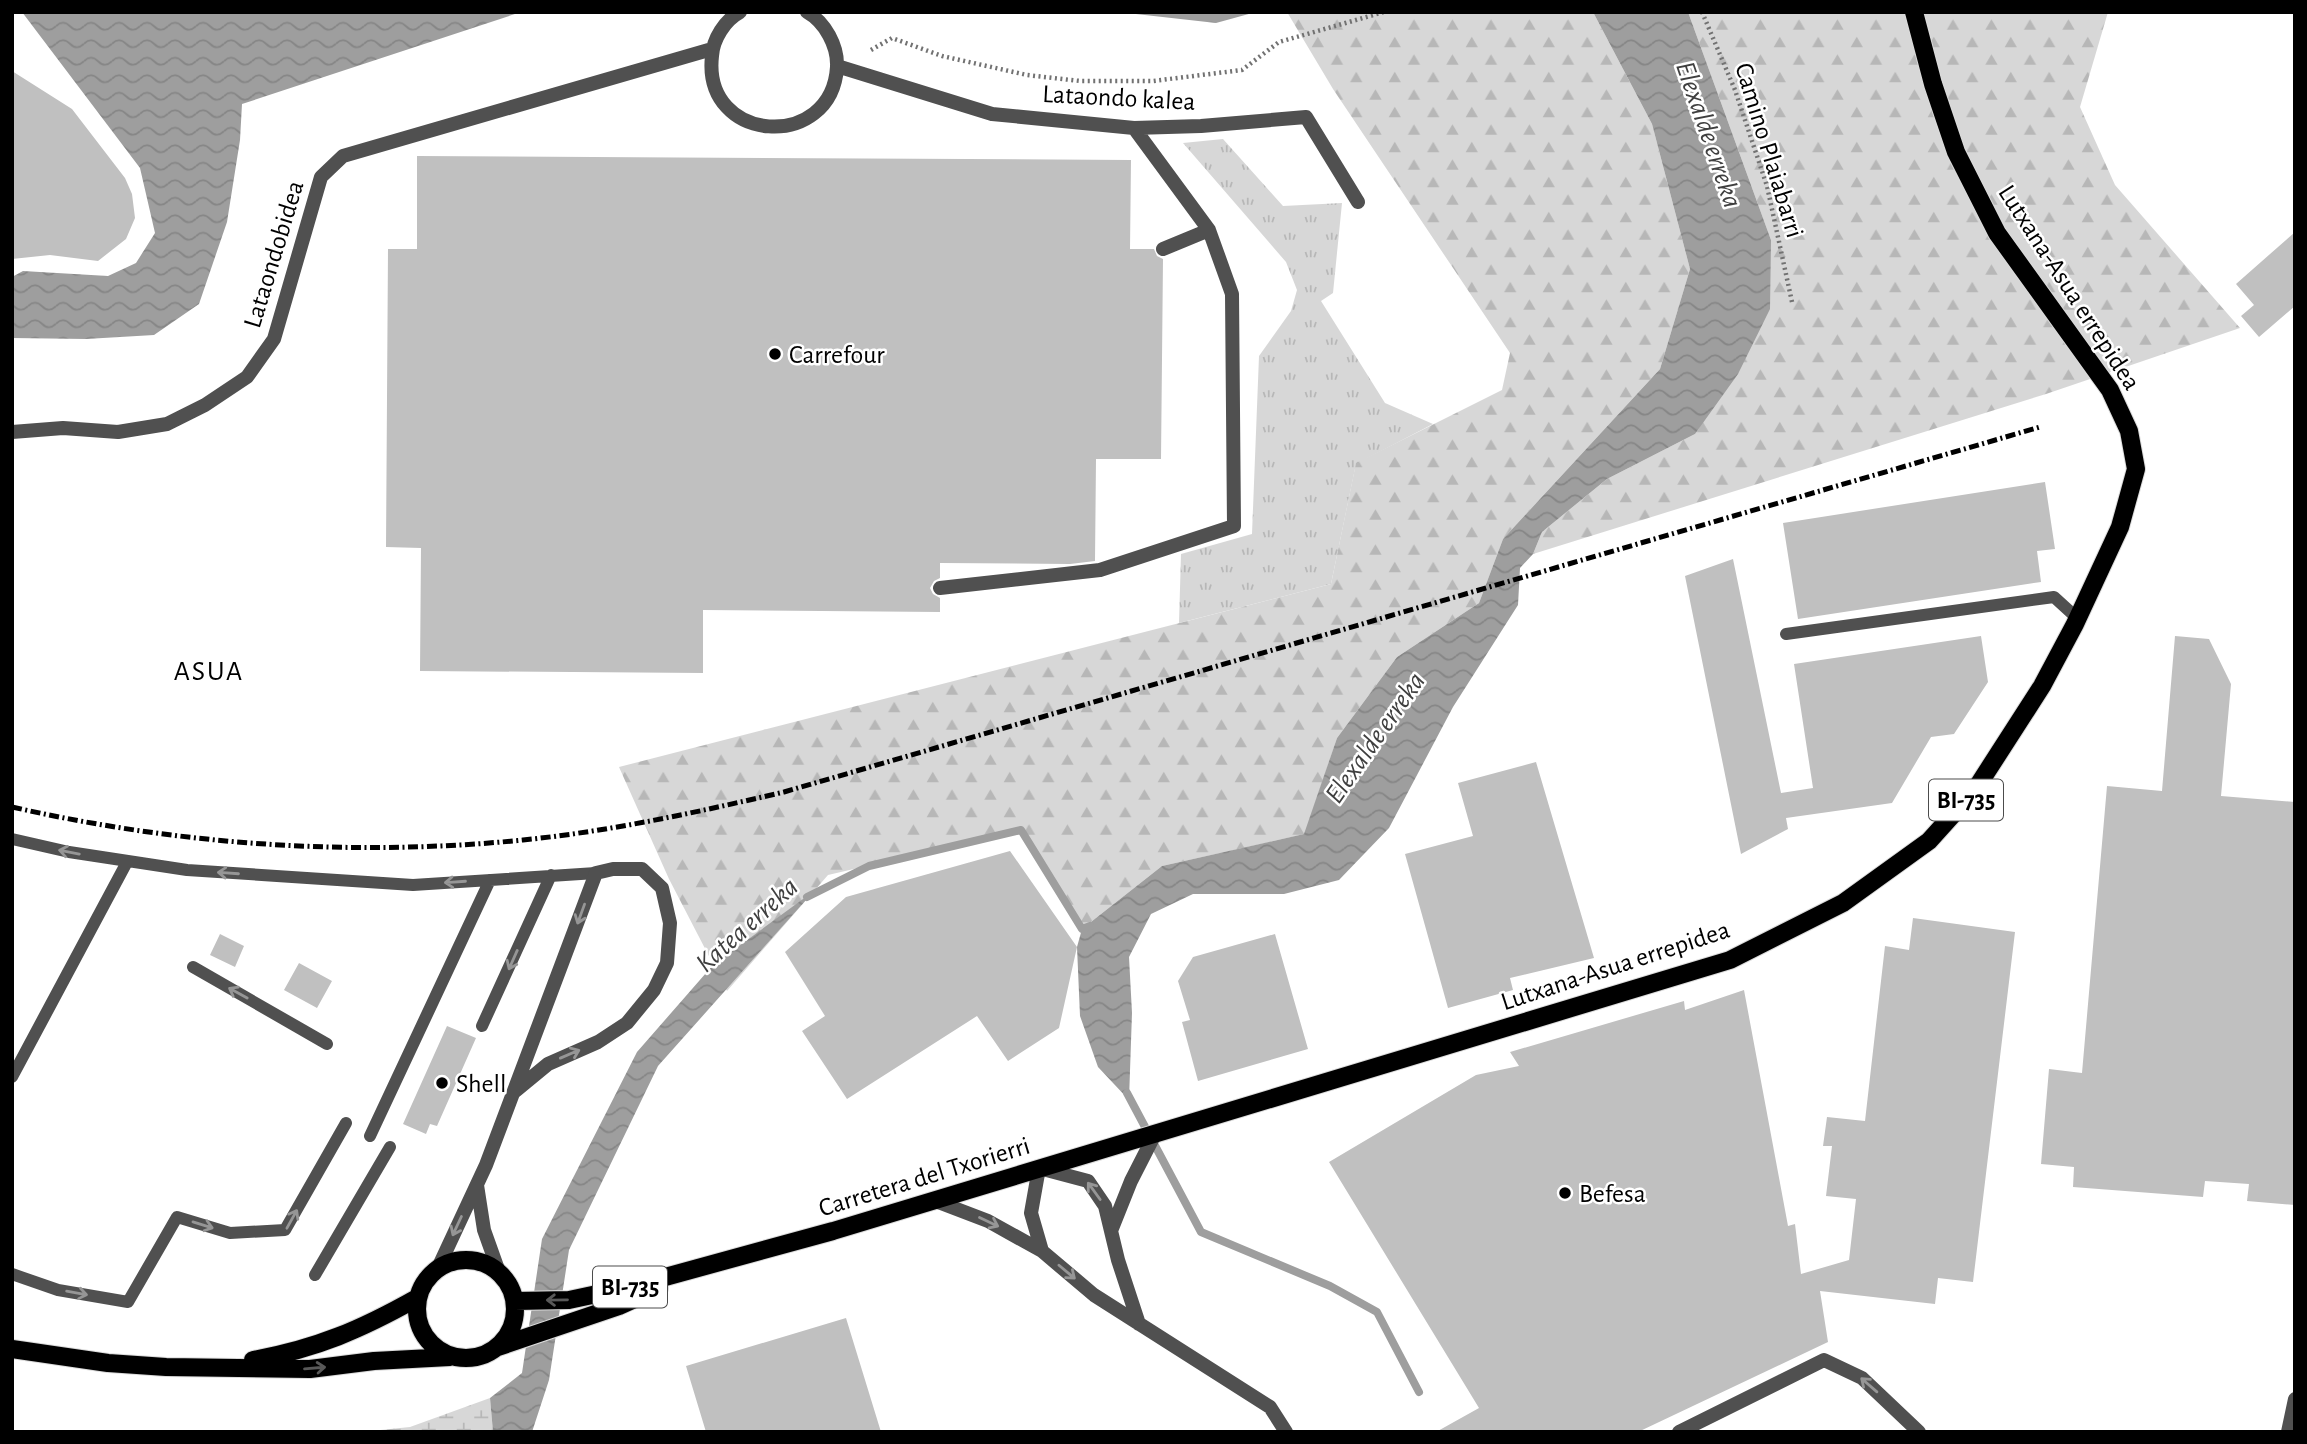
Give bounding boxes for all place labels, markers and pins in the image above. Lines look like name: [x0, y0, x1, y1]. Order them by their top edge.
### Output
place label: Carrefour: [789, 342, 885, 368]
marker: Carrefour: [767, 346, 783, 362]
place label: Shell: [456, 1071, 506, 1097]
marker: Shell: [434, 1075, 450, 1091]
place label: Befesa: [1579, 1181, 1646, 1207]
marker: Befesa: [1557, 1185, 1573, 1201]

